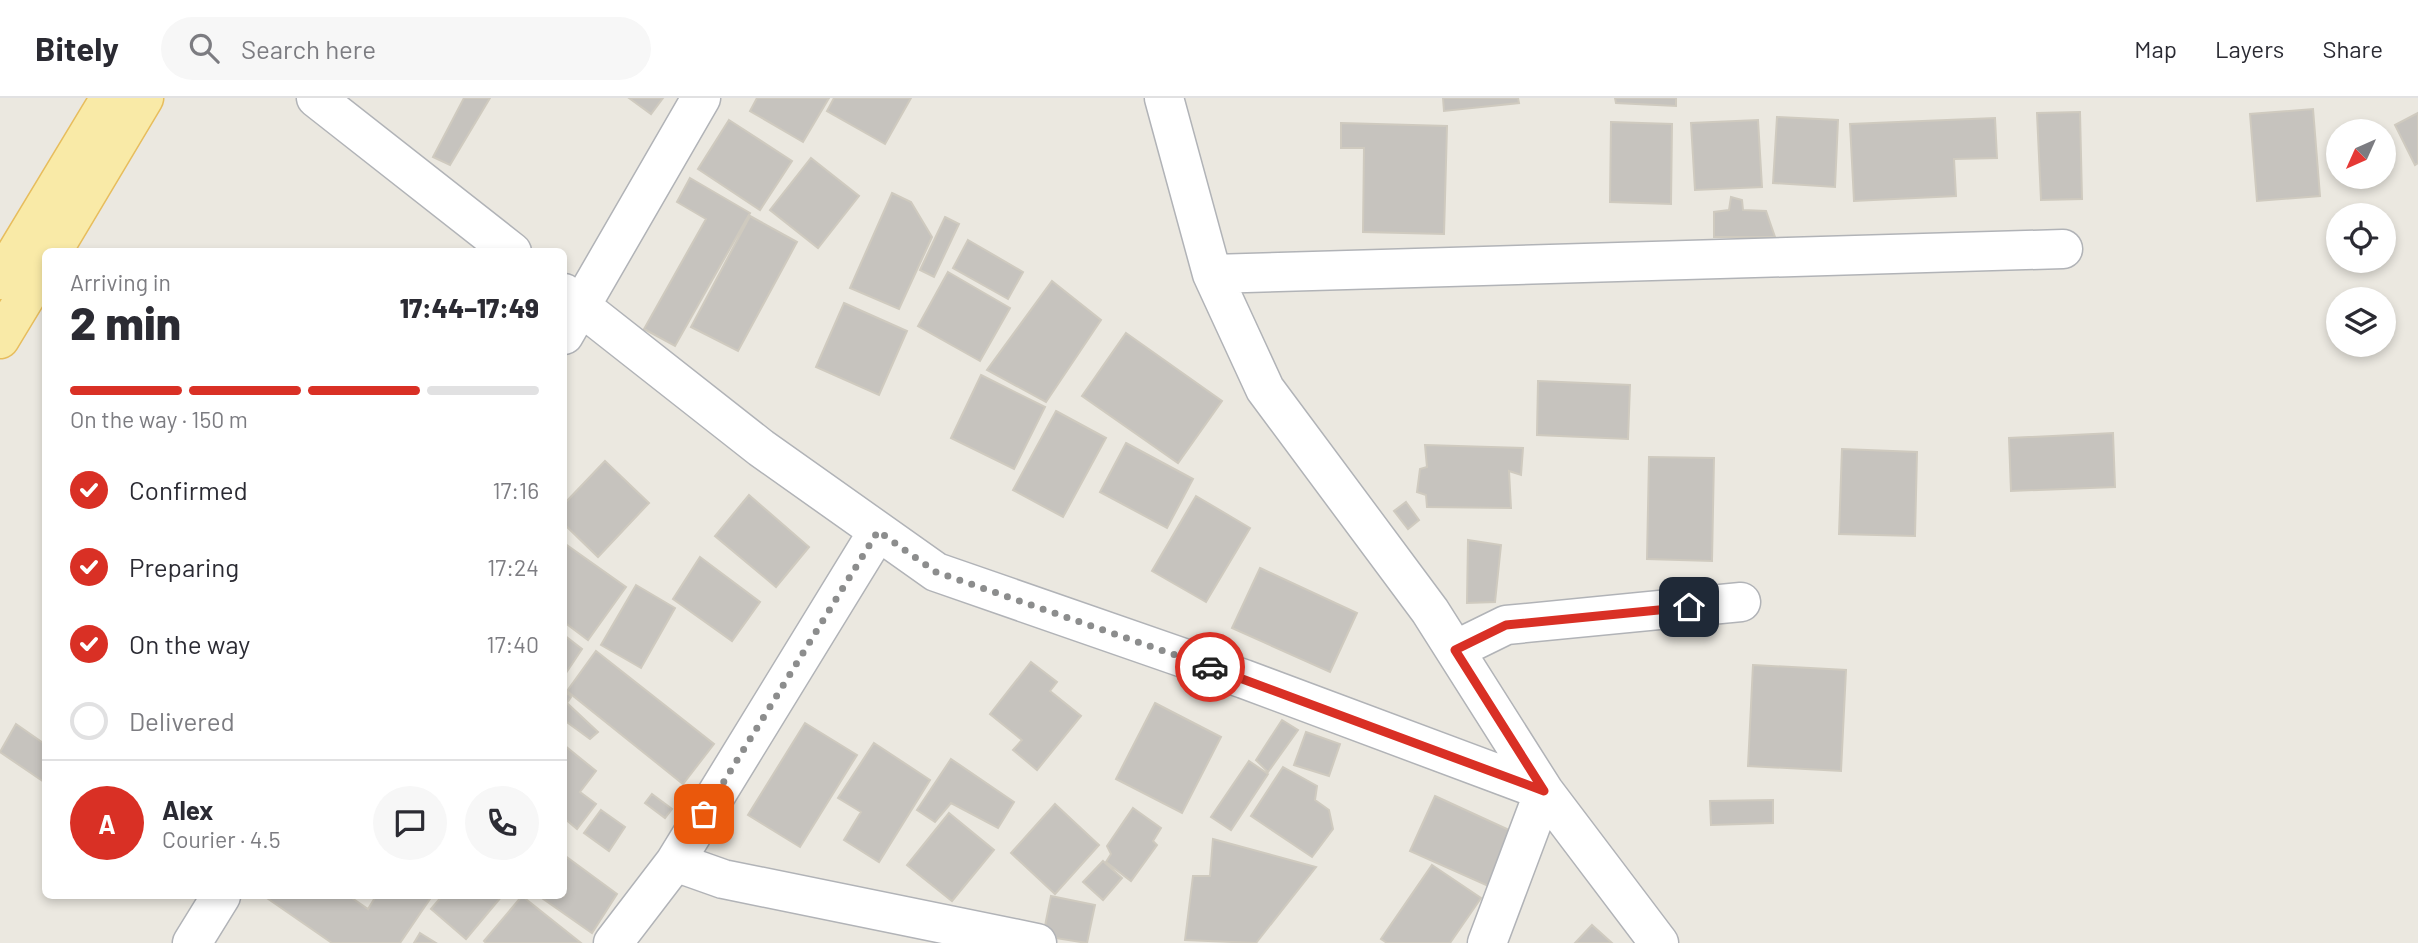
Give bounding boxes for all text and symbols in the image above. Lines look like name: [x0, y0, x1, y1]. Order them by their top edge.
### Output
search box: [161, 17, 651, 80]
text: Bitely: [35, 28, 119, 68]
icon: search: [185, 29, 223, 67]
text: Search here: [241, 33, 376, 64]
text: Map: [2134, 34, 2177, 63]
text: Layers: [2215, 34, 2284, 63]
text: Share: [2322, 34, 2383, 63]
north arrow: [2326, 119, 2396, 189]
map controls: [2326, 119, 2396, 357]
button: locate: [2326, 203, 2396, 273]
text: Arriving in: [70, 268, 171, 296]
button: layers: [2326, 287, 2396, 357]
text: 17:44–17:49: [400, 292, 539, 323]
text: 2 min: [70, 294, 181, 349]
text: On the way · 150 m: [70, 405, 248, 433]
icon: check: [70, 471, 108, 509]
text: Confirmed: [129, 474, 248, 505]
text: 17:16: [492, 476, 539, 504]
icon: check: [70, 548, 108, 586]
text: Preparing: [129, 551, 239, 582]
text: 17:24: [487, 553, 539, 581]
pin: [1659, 577, 1719, 637]
icon: home: [1670, 588, 1708, 626]
icon: check: [70, 625, 108, 663]
text: On the way: [129, 628, 250, 659]
text: 17:40: [487, 630, 539, 658]
courier: [1175, 632, 1245, 702]
icon: car: [1191, 648, 1229, 686]
text: Delivered: [129, 705, 235, 736]
pin: [674, 784, 734, 844]
button: chat: [373, 786, 447, 860]
button: phone: [465, 786, 539, 860]
text: Alex: [162, 794, 213, 825]
icon: bag: [685, 795, 723, 833]
text: A: [98, 808, 116, 839]
text: Courier · 4.5: [162, 825, 281, 853]

